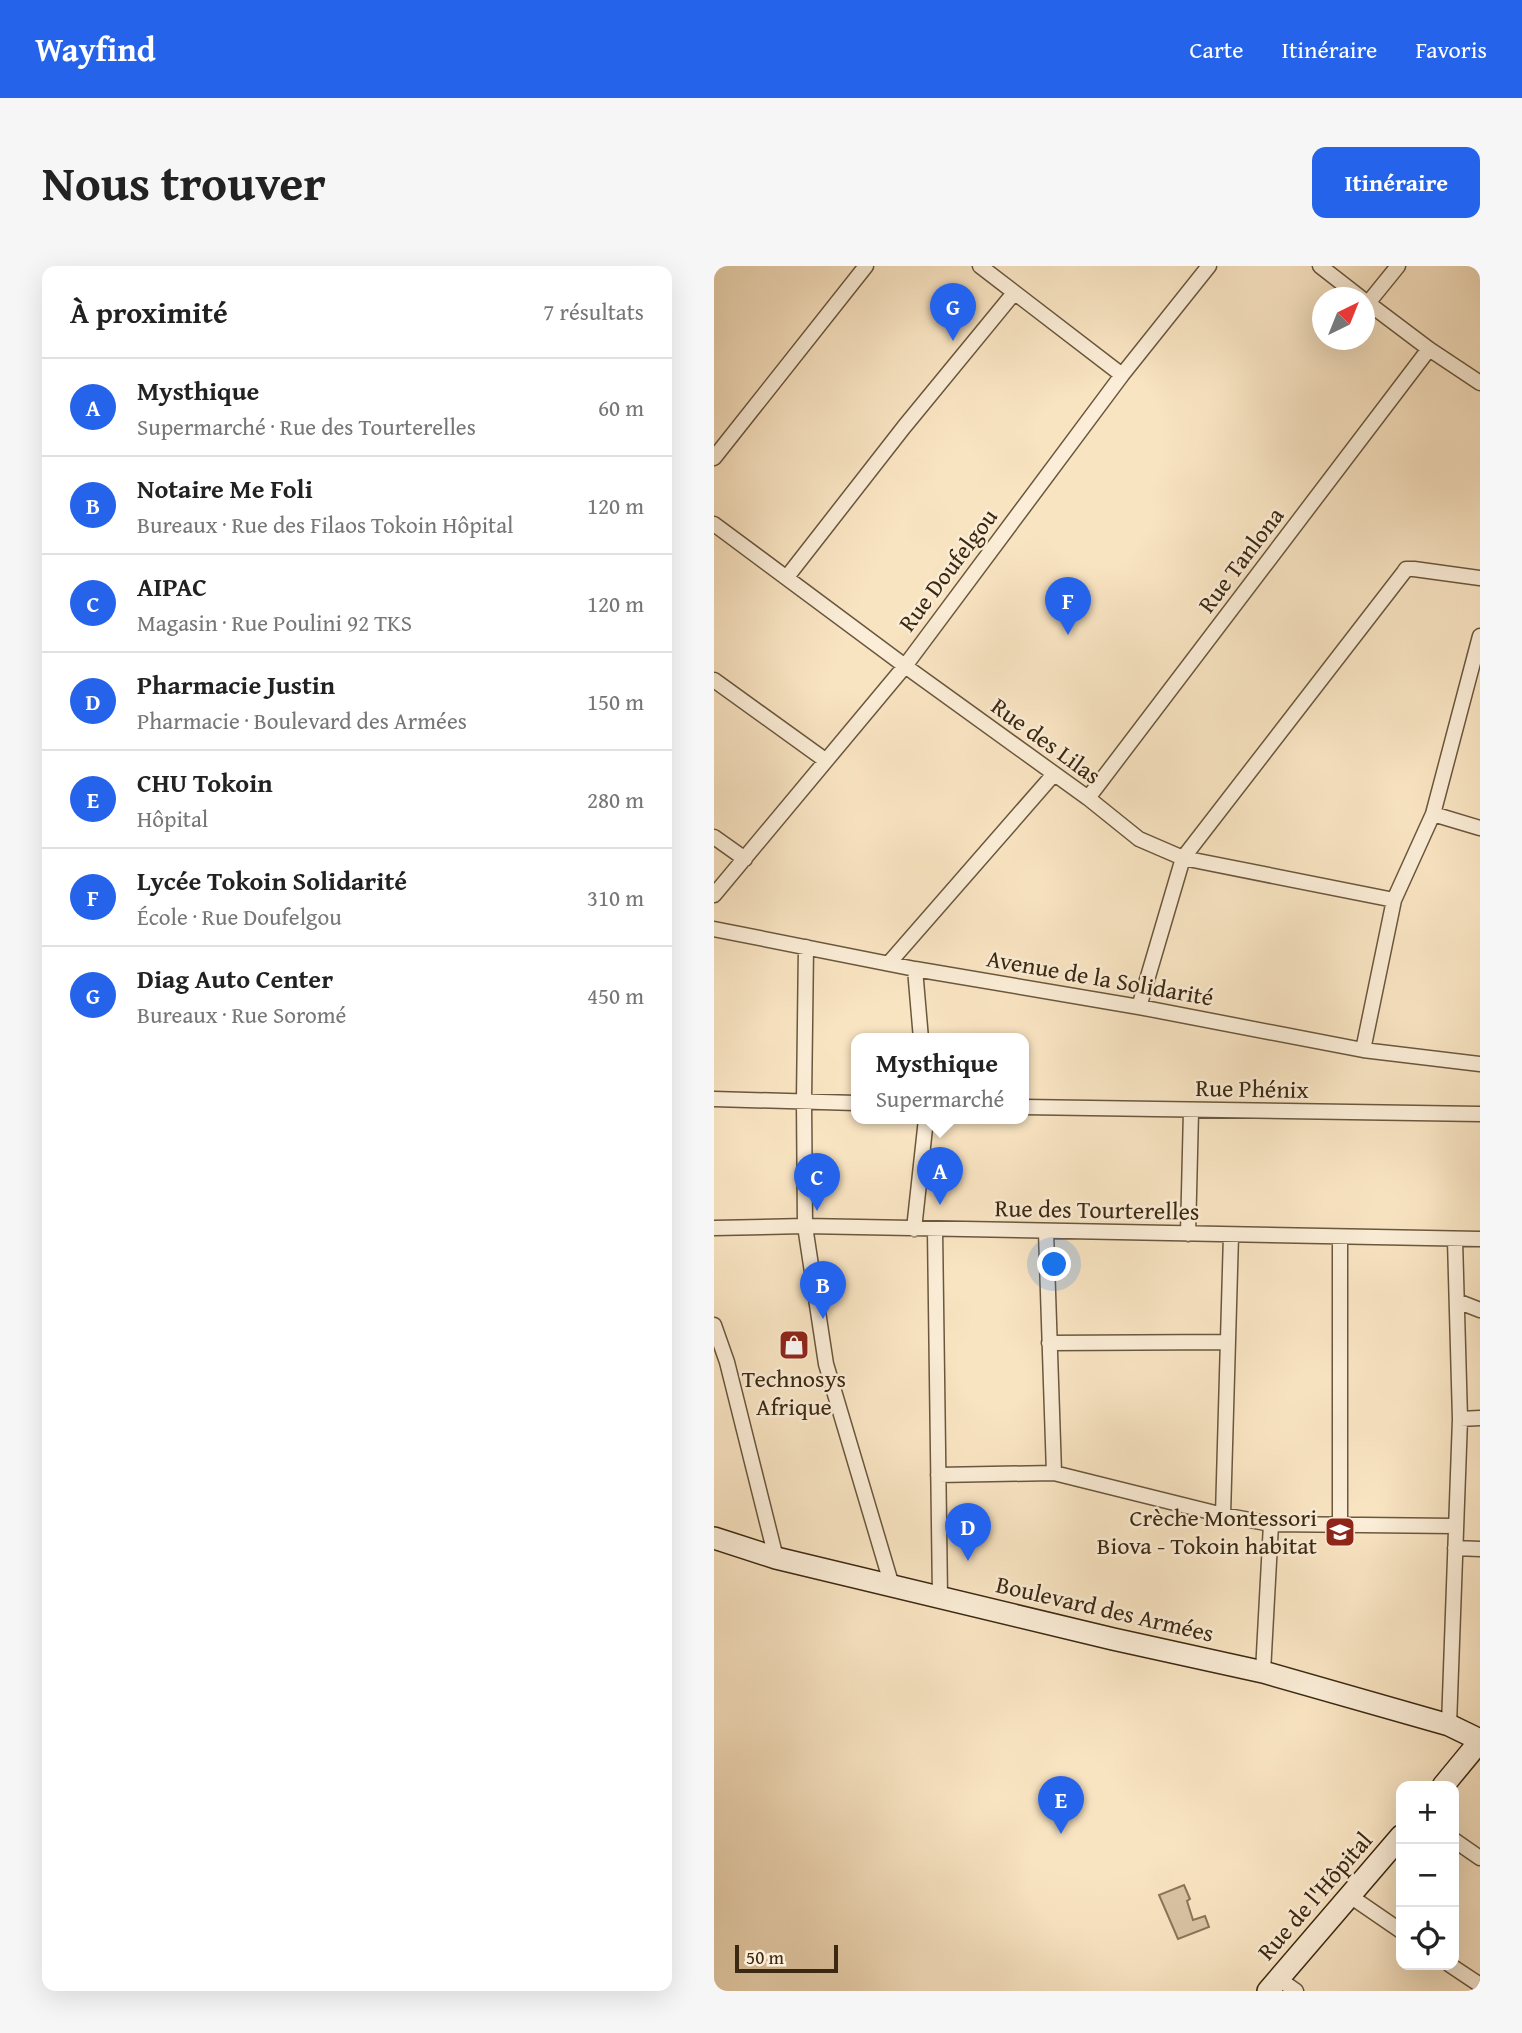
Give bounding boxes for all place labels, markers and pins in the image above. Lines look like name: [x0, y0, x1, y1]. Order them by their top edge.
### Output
pin: G: [930, 283, 976, 341]
pin: F: [1045, 577, 1091, 635]
pin: A: [917, 1147, 963, 1205]
pin: C: [794, 1153, 840, 1211]
pin: B: [800, 1261, 846, 1319]
shop icon: Technosys Afrique: [777, 1328, 811, 1362]
place label: Technosys Afrique: [742, 1361, 846, 1424]
place label: Crèche Montessori Biova - Tokoin habitat: [1097, 1500, 1318, 1563]
pin: D: [945, 1503, 991, 1561]
school or university icon: Crèche Montessori Biova - Tokoin habitat: [1323, 1515, 1357, 1549]
pin: E: [1038, 1776, 1084, 1834]

